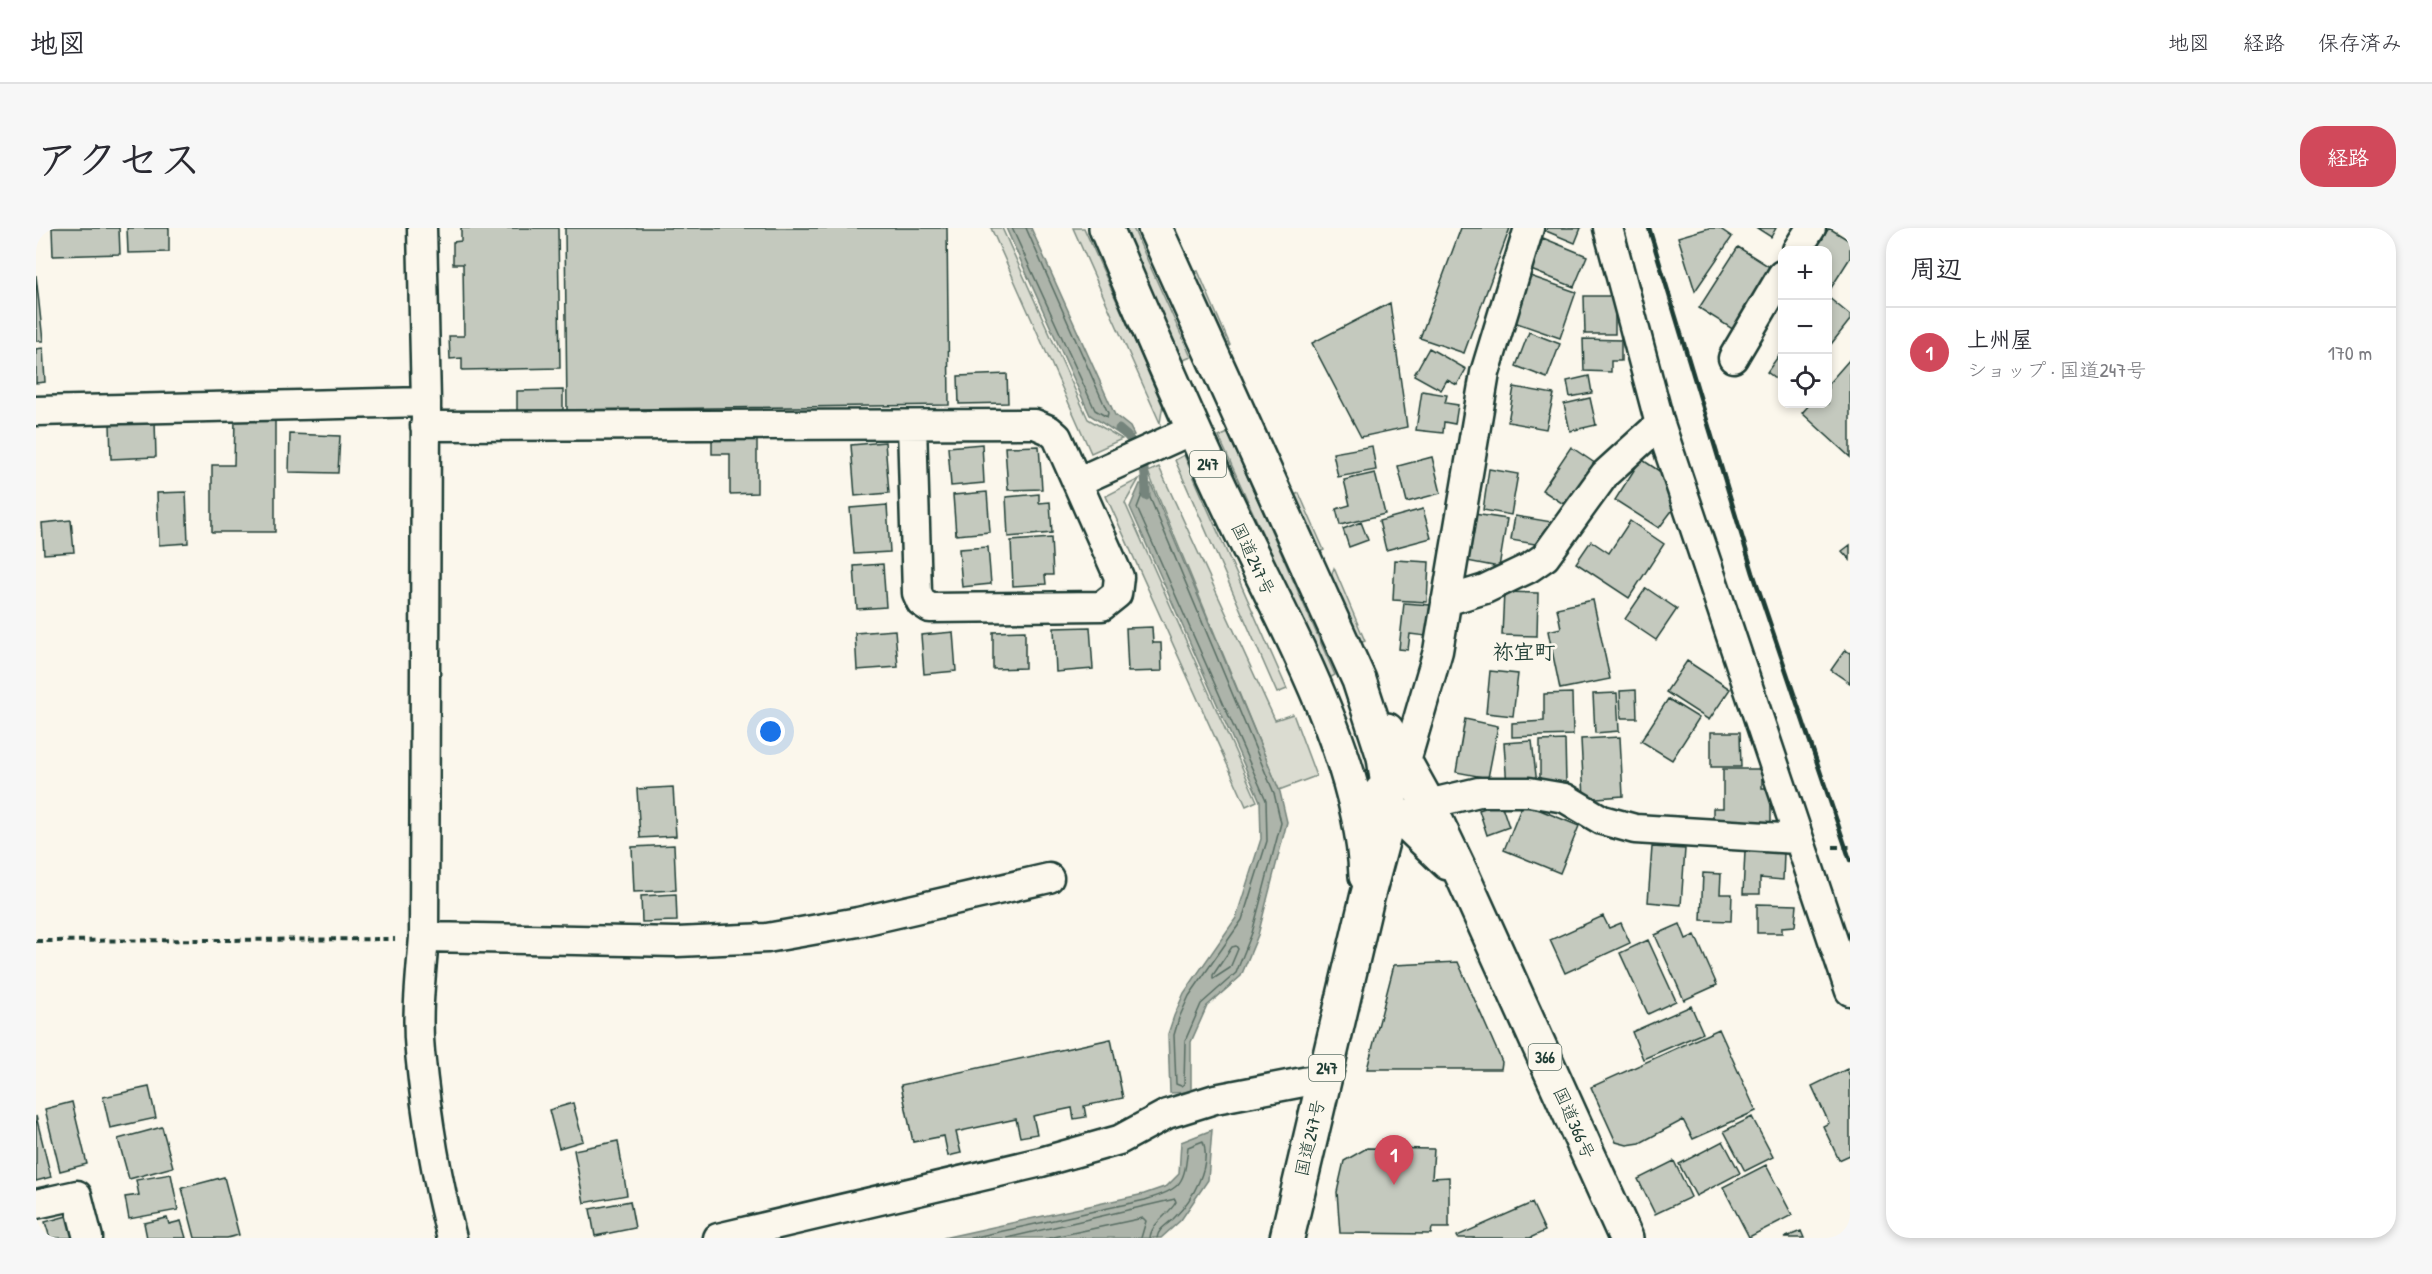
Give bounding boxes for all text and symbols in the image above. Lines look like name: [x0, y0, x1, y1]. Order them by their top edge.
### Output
text: 地図: [30, 24, 86, 62]
text: 地図: [2168, 28, 2210, 57]
text: 経路: [2243, 28, 2285, 57]
text: 保存済み: [2318, 28, 2402, 57]
button: 経路: [2300, 126, 2396, 187]
text: アクセス: [36, 130, 201, 187]
map controls: [1778, 246, 1832, 408]
button: +: [1778, 246, 1832, 300]
text: 周辺: [1910, 251, 1962, 286]
button: −: [1778, 300, 1832, 354]
text: 上州屋: [1967, 324, 2033, 354]
text: 1: [1926, 339, 1933, 366]
text: 170 m: [2328, 339, 2372, 366]
button: locate: [1778, 354, 1832, 408]
text: ショップ · 国道247号: [1967, 356, 2146, 383]
road number: 247: [1190, 451, 1226, 477]
street label: 国道247号: [1226, 518, 1281, 599]
district label: 祢宜町: [1493, 637, 1556, 666]
your location: [756, 717, 785, 746]
road number: 366: [1528, 1044, 1562, 1070]
road number: 247: [1309, 1055, 1345, 1081]
street label: 国道366号: [1547, 1083, 1601, 1163]
street label: 国道247号: [1289, 1097, 1330, 1179]
pin: 1: [1374, 1136, 1414, 1185]

